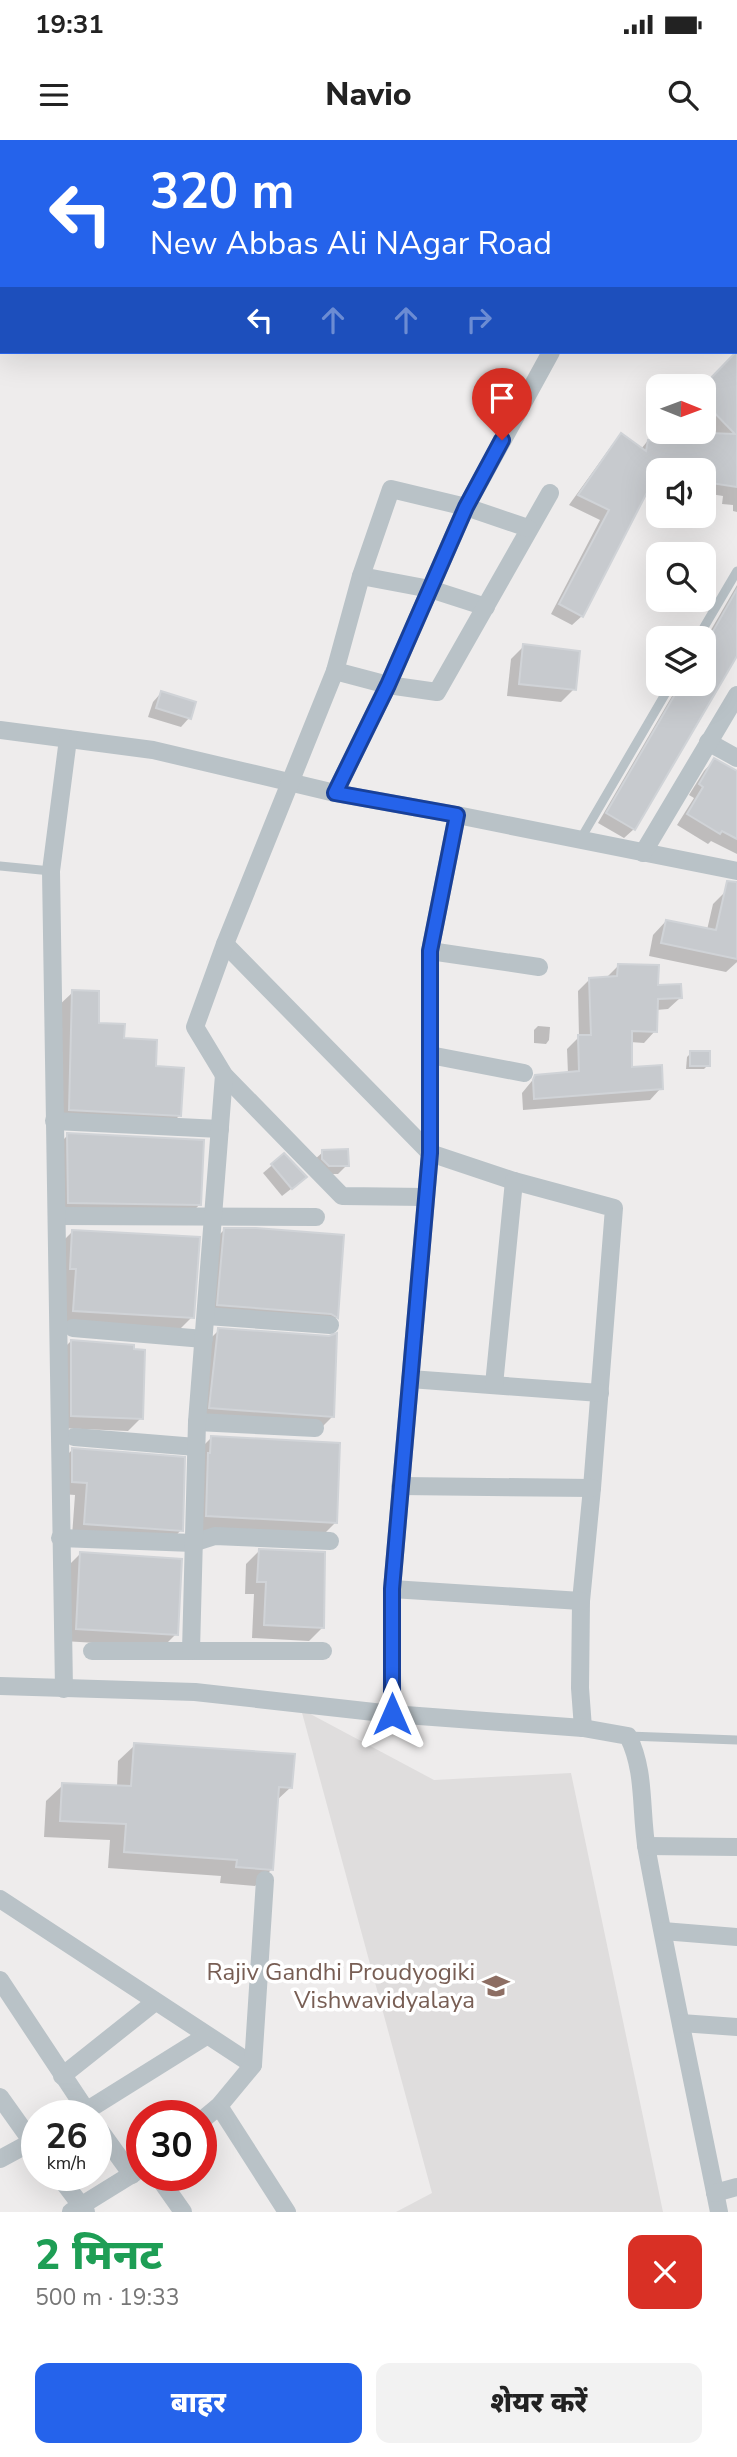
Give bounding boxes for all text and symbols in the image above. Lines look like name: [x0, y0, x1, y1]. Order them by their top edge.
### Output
text: 19:31: [35, 7, 104, 42]
text: Navio: [325, 73, 412, 116]
icon: menu: [35, 76, 73, 114]
icon: search: [664, 76, 702, 114]
text: 320 m: [150, 158, 294, 225]
icon: left: [35, 168, 126, 259]
text: New Abbas Ali NAgar Road: [150, 222, 552, 265]
icon: left: [241, 301, 279, 339]
icon: ahead: [314, 301, 352, 339]
icon: ahead: [387, 301, 425, 339]
icon: right: [460, 301, 498, 339]
pin: [472, 368, 532, 440]
north arrow: [646, 374, 716, 444]
map controls: [646, 374, 716, 696]
icon: arrive: [483, 379, 521, 417]
button: sound: [646, 458, 716, 528]
button: search: [646, 542, 716, 612]
button: layers: [646, 626, 716, 696]
position arrow: [355, 1677, 429, 1751]
place label: Rajiv Gandhi Proudyogiki Vishwavidyalaya: [206, 1956, 475, 2016]
school or university icon: Rajiv Gandhi Proudyogiki Vishwavidyalaya: [481, 1971, 511, 2001]
speed limit sign: 30: [126, 2100, 217, 2191]
text: 26: [45, 2113, 88, 2160]
text: km/h: [47, 2151, 86, 2175]
text: 2 मिनट: [35, 2227, 162, 2284]
button: close: [628, 2235, 702, 2309]
text: 500 m · 19:33: [35, 2282, 180, 2313]
button: बाहर: [35, 2363, 362, 2443]
button: शेयर करें: [376, 2363, 702, 2443]

